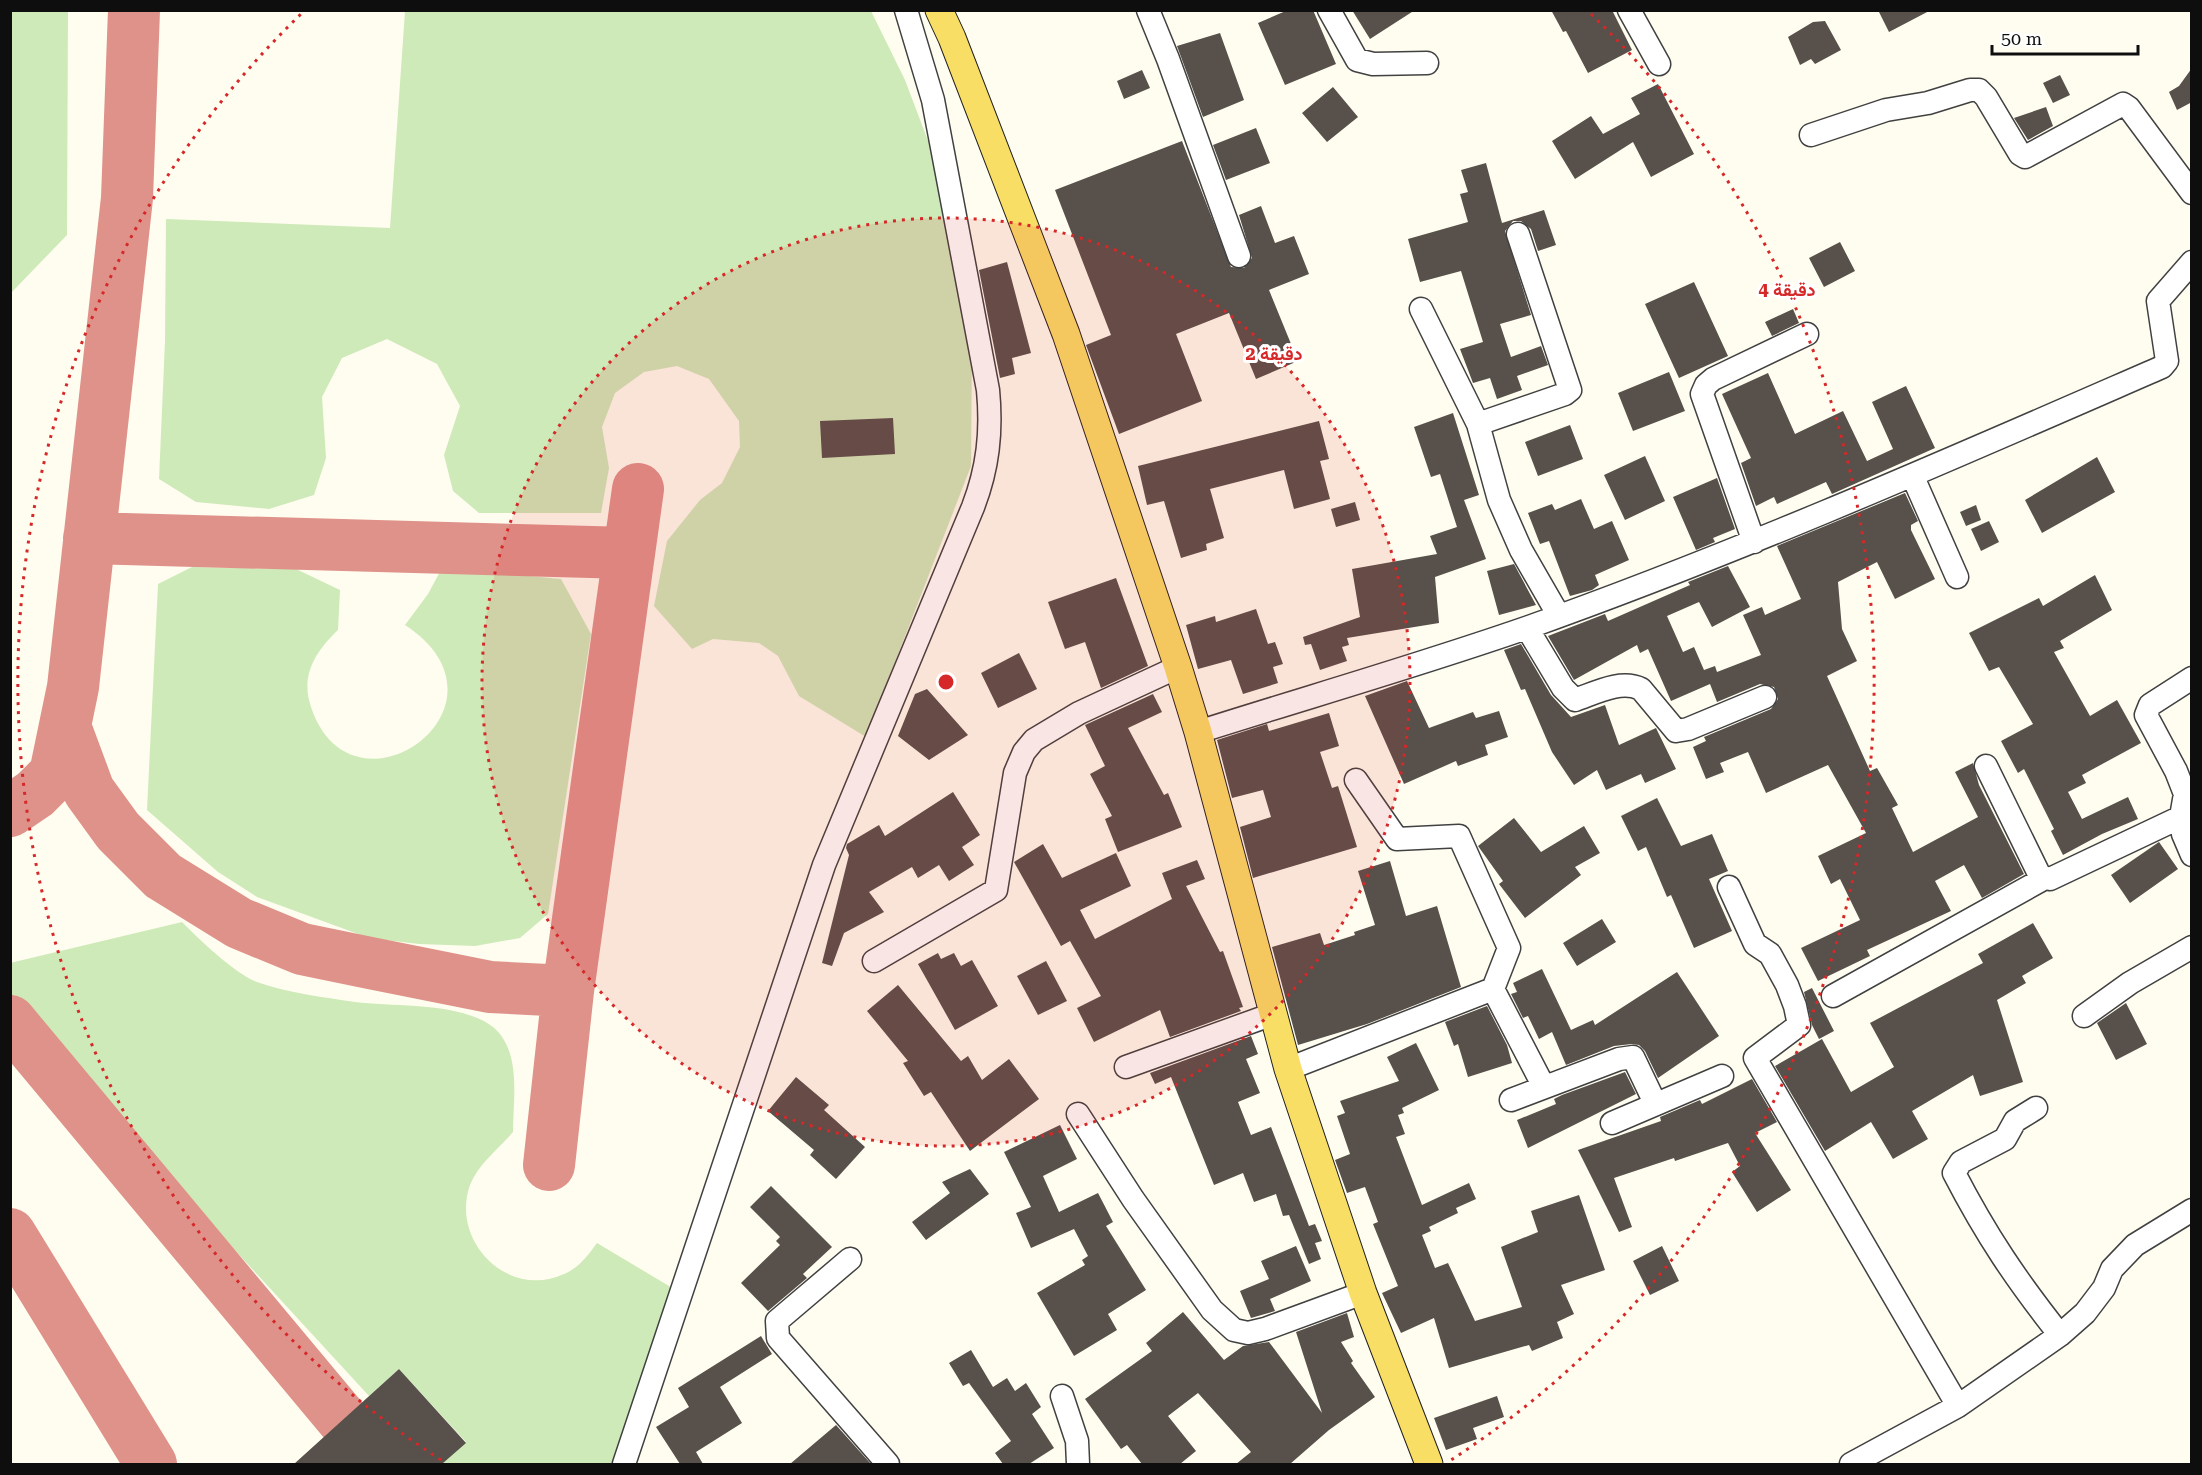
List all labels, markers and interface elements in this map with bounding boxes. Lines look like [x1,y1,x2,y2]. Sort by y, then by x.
scale bar [1992,18,2138,56]
text: 50 m [2001,28,2042,49]
text: 4 دقيقة [1758,279,1816,301]
text: 2 دقيقة [1245,343,1303,365]
centre of rings [936,672,956,692]

